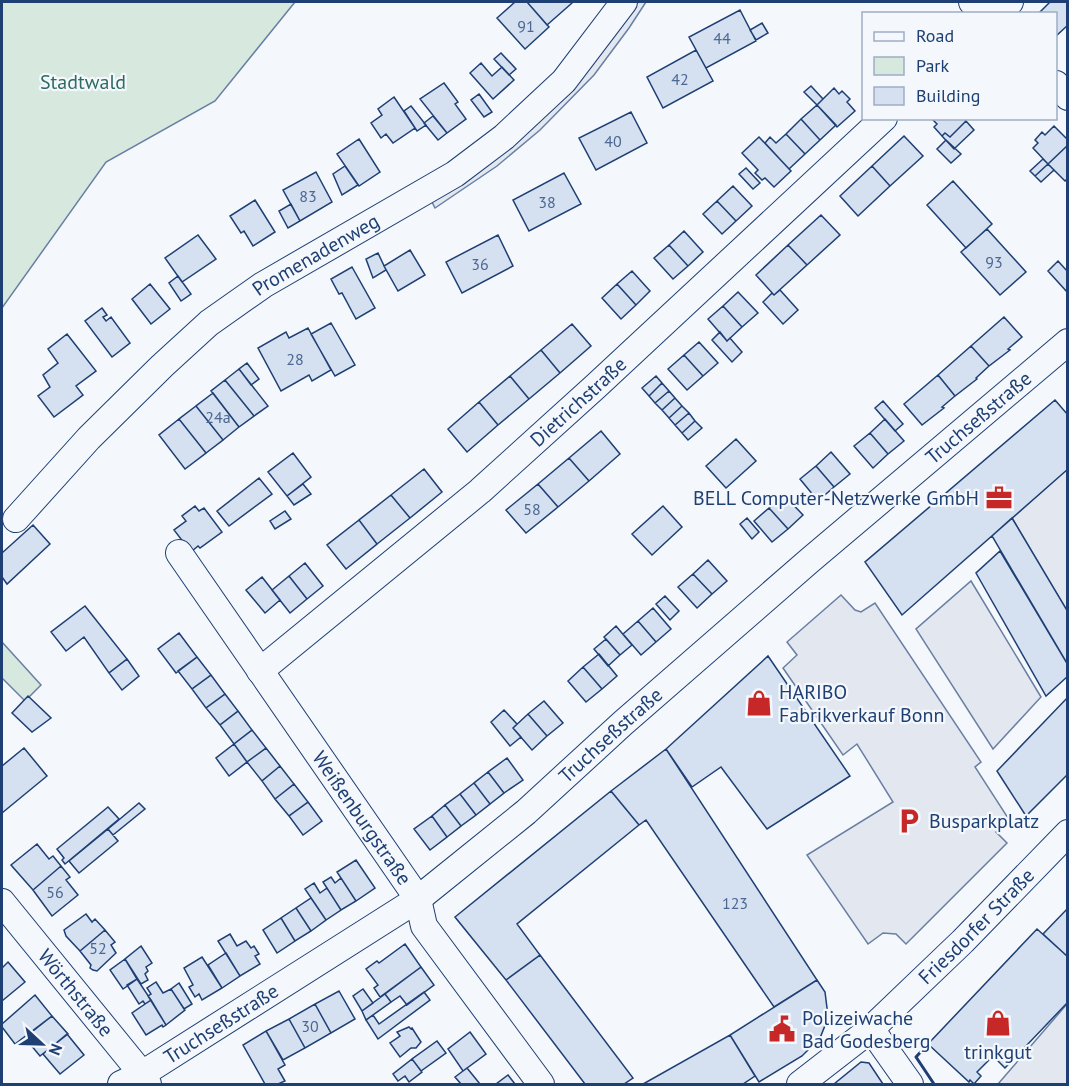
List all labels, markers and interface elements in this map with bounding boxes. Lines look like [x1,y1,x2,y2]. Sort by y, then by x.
legend [862,12,1057,120]
house number: 91 [517,16,535,36]
text: Road [916,24,954,47]
house number: 44 [713,28,731,48]
text: Park [916,54,949,77]
park label: Stadtwald [40,69,126,95]
house number: 42 [671,69,689,89]
text: Building [916,84,980,107]
house number: 40 [604,131,622,151]
house number: 83 [299,186,317,206]
house number: 38 [538,192,556,212]
street label: Promenadenweg [247,208,384,302]
house number: 93 [985,252,1003,272]
house number: 36 [471,254,489,274]
house number: 28 [286,349,304,369]
street label: Dietrichstraße [525,351,632,452]
street label: Truchseßstraße [920,365,1037,470]
house number: 24a [205,407,231,427]
office icon: BELL Computer-Netzwerke GmbH [984,483,1014,513]
place label: BELL Computer-Netzwerke GmbH [693,485,979,511]
house number: 58 [523,499,541,519]
place label: HARIBO Fabrikverkauf Bonn [779,679,944,728]
street label: Truchseßstraße [553,682,668,789]
shop icon: HARIBO Fabrikverkauf Bonn [744,688,774,718]
street label: Weißenburgstraße [307,746,417,890]
parking icon: Busparkplatz [894,806,924,836]
place label: Busparkplatz [929,808,1039,834]
street label: Friesdorfer Straße [913,862,1040,990]
house number: 56 [46,882,64,902]
house number: 123 [722,893,748,913]
house number: 52 [89,938,107,958]
street label: Wörthstraße [32,944,119,1042]
street label: Truchseßstraße [159,978,283,1070]
place label: Polizeiwache Bad Godesberg [802,1005,931,1054]
shop icon: trinkgut [983,1008,1013,1038]
north arrow [12,1014,72,1074]
public building icon: Polizeiwache Bad Godesberg [767,1014,797,1044]
house number: 30 [301,1016,319,1036]
place label: trinkgut [964,1039,1032,1065]
text: N [45,1041,67,1058]

